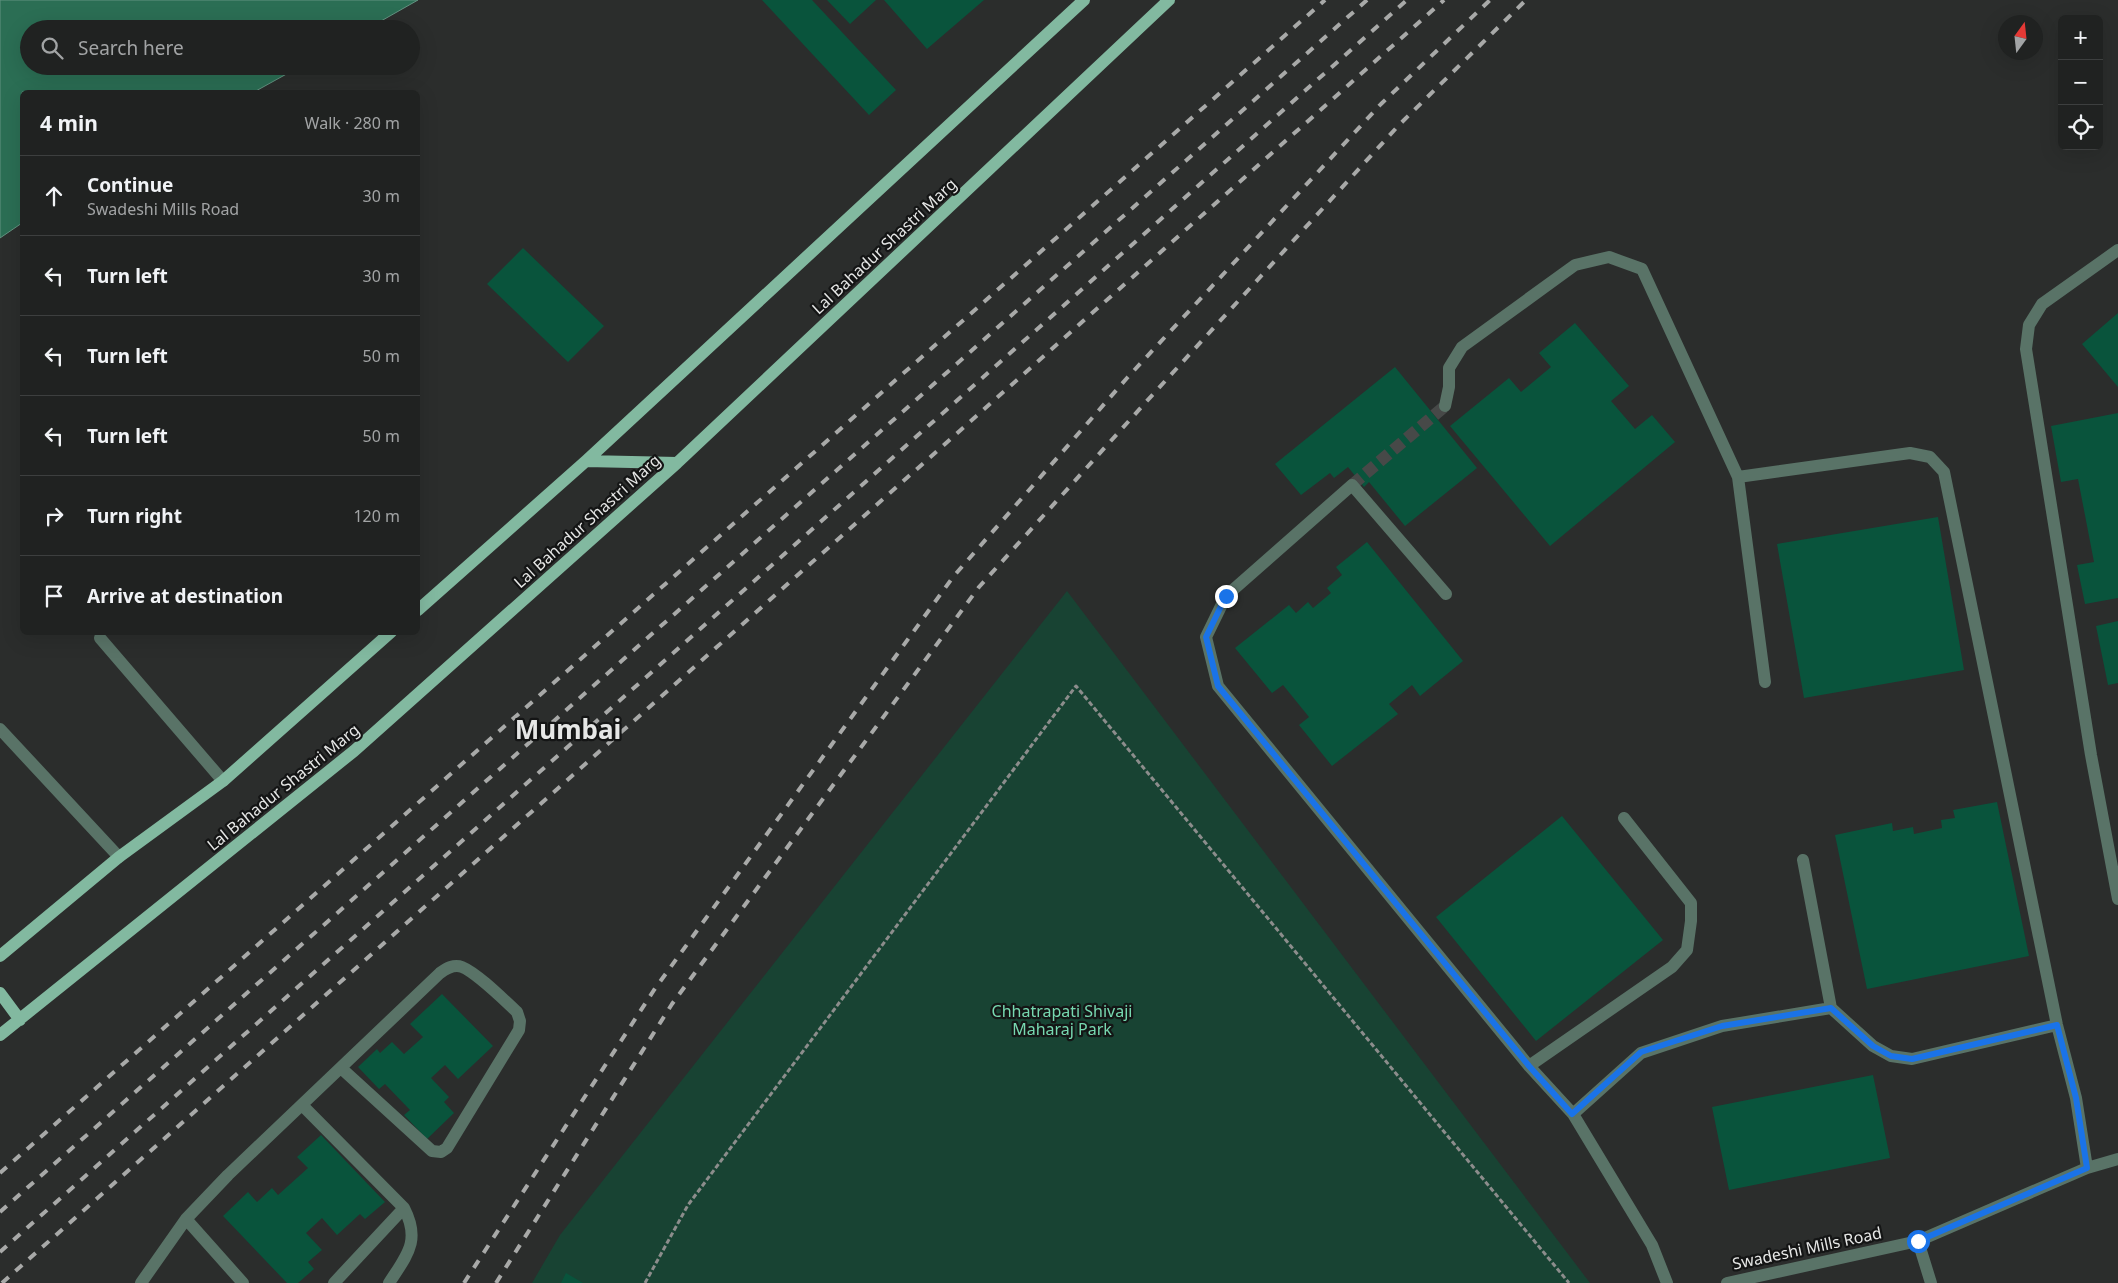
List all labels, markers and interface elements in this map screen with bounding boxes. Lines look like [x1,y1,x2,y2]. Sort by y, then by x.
north arrow [1998,15,2043,60]
map controls [2058,15,2103,150]
button: + [2058,15,2103,60]
search box [20,20,420,75]
icon: search [38,34,66,62]
text: Search here [78,35,184,61]
button: − [2058,60,2103,105]
button: locate [2058,105,2103,150]
text: 4 min [40,109,98,137]
text: Walk · 280 m [305,112,400,134]
text: Continue [87,172,173,198]
street label: Lal Bahadur Shastri Marg [807,173,961,319]
icon: ahead [40,182,68,210]
text: 30 m [363,185,400,207]
text: Swadeshi Mills Road [87,198,239,220]
icon: left [40,262,68,290]
text: Turn left [87,263,168,289]
text: 30 m [363,265,400,287]
icon: left [40,342,68,370]
text: Turn left [87,343,168,369]
text: 50 m [363,345,400,367]
icon: left [40,422,68,450]
text: Turn left [87,423,168,449]
text: 50 m [363,425,400,447]
street label: Lal Bahadur Shastri Marg [509,449,665,593]
icon: right [40,502,68,530]
text: Turn right [87,503,182,529]
text: 120 m [353,505,400,527]
icon: arrive [40,582,68,610]
text: Arrive at destination [87,583,283,609]
route end [1215,585,1238,608]
district label: Mumbai [515,711,621,747]
street label: Lal Bahadur Shastri Marg [202,719,364,855]
park label: Chhatrapati Shivaji Maharaj Park [992,1000,1132,1040]
street label: Swadeshi Mills Road [1730,1221,1884,1275]
route start [1907,1230,1930,1253]

